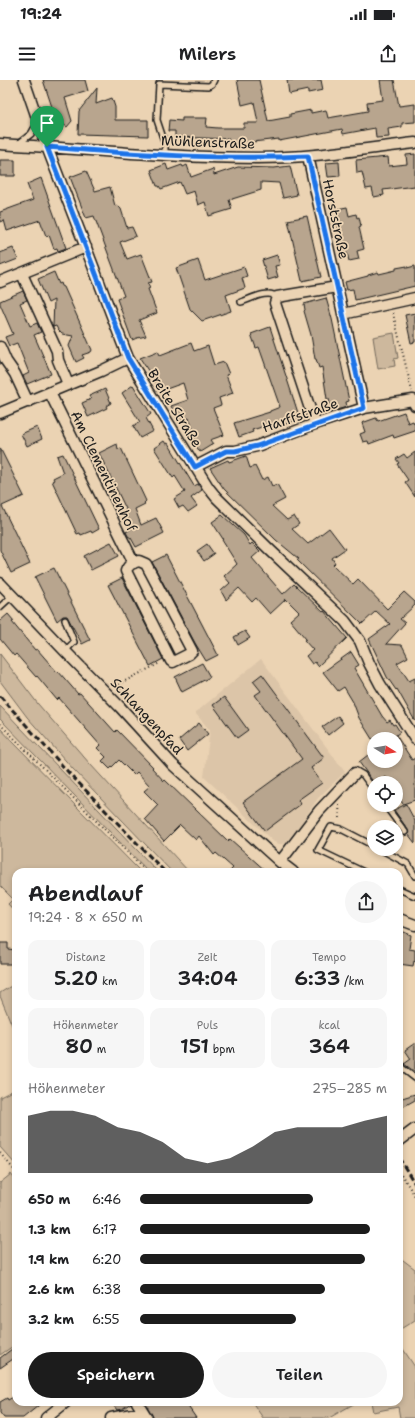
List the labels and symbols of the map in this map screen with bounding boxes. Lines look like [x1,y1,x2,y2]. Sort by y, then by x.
pin [30,106,64,147]
street label: Mühlenstraße [160,131,256,153]
street label: Horststraße [319,177,353,261]
street label: Breite Straße [144,365,206,451]
street label: Harffstraße [260,394,340,436]
street label: Am Clementinenhof [67,408,141,535]
street label: Schlangenpfad [107,674,187,758]
north arrow [367,732,403,768]

